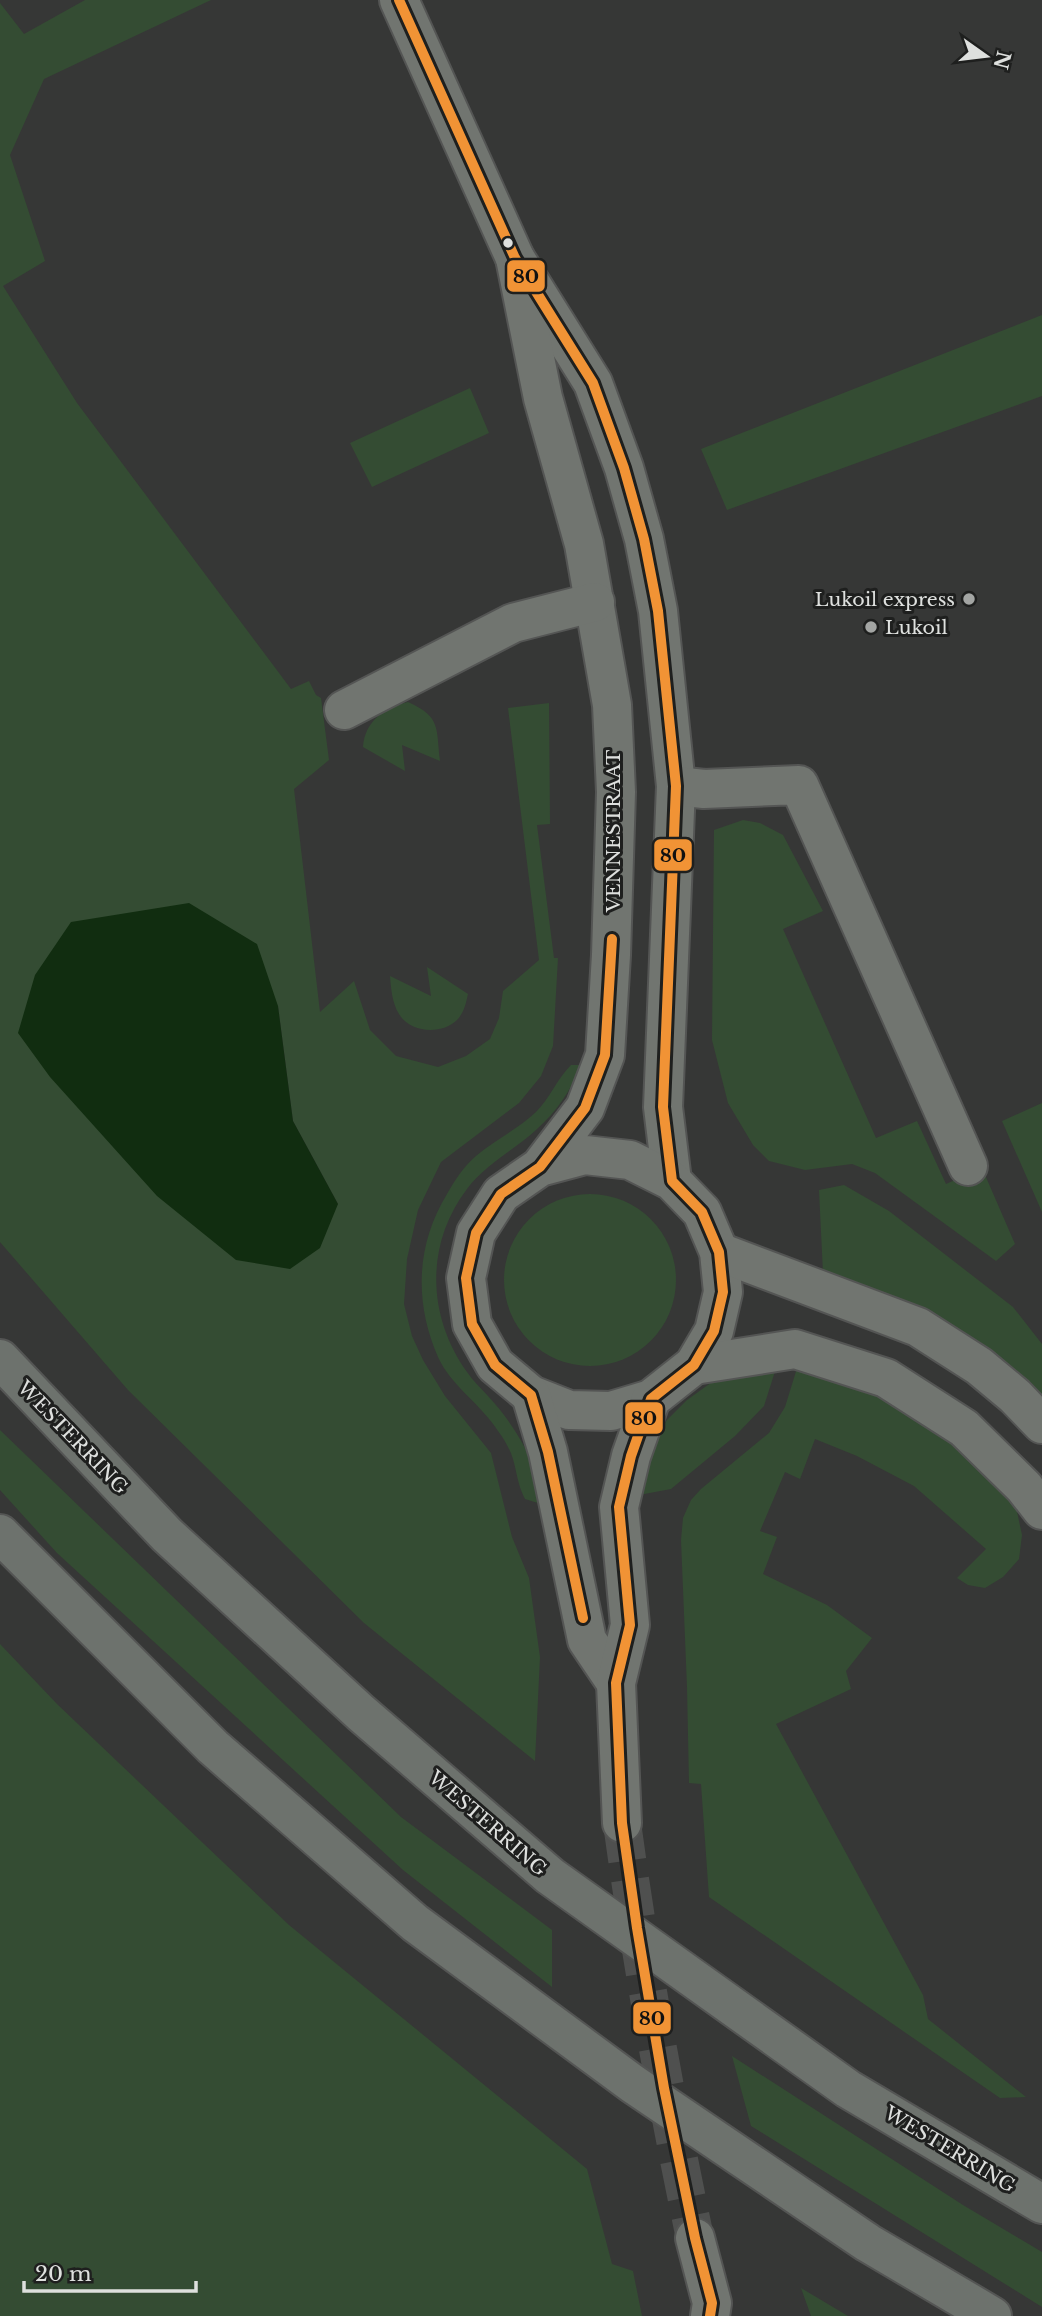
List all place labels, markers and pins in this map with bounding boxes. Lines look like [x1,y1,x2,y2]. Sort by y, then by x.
unlabelled marker [501,236,515,250]
place label: Lukoil express [815,588,955,611]
marker: Lukoil express [961,591,977,607]
place label: Lukoil [885,616,948,639]
marker: Lukoil [863,619,879,635]

